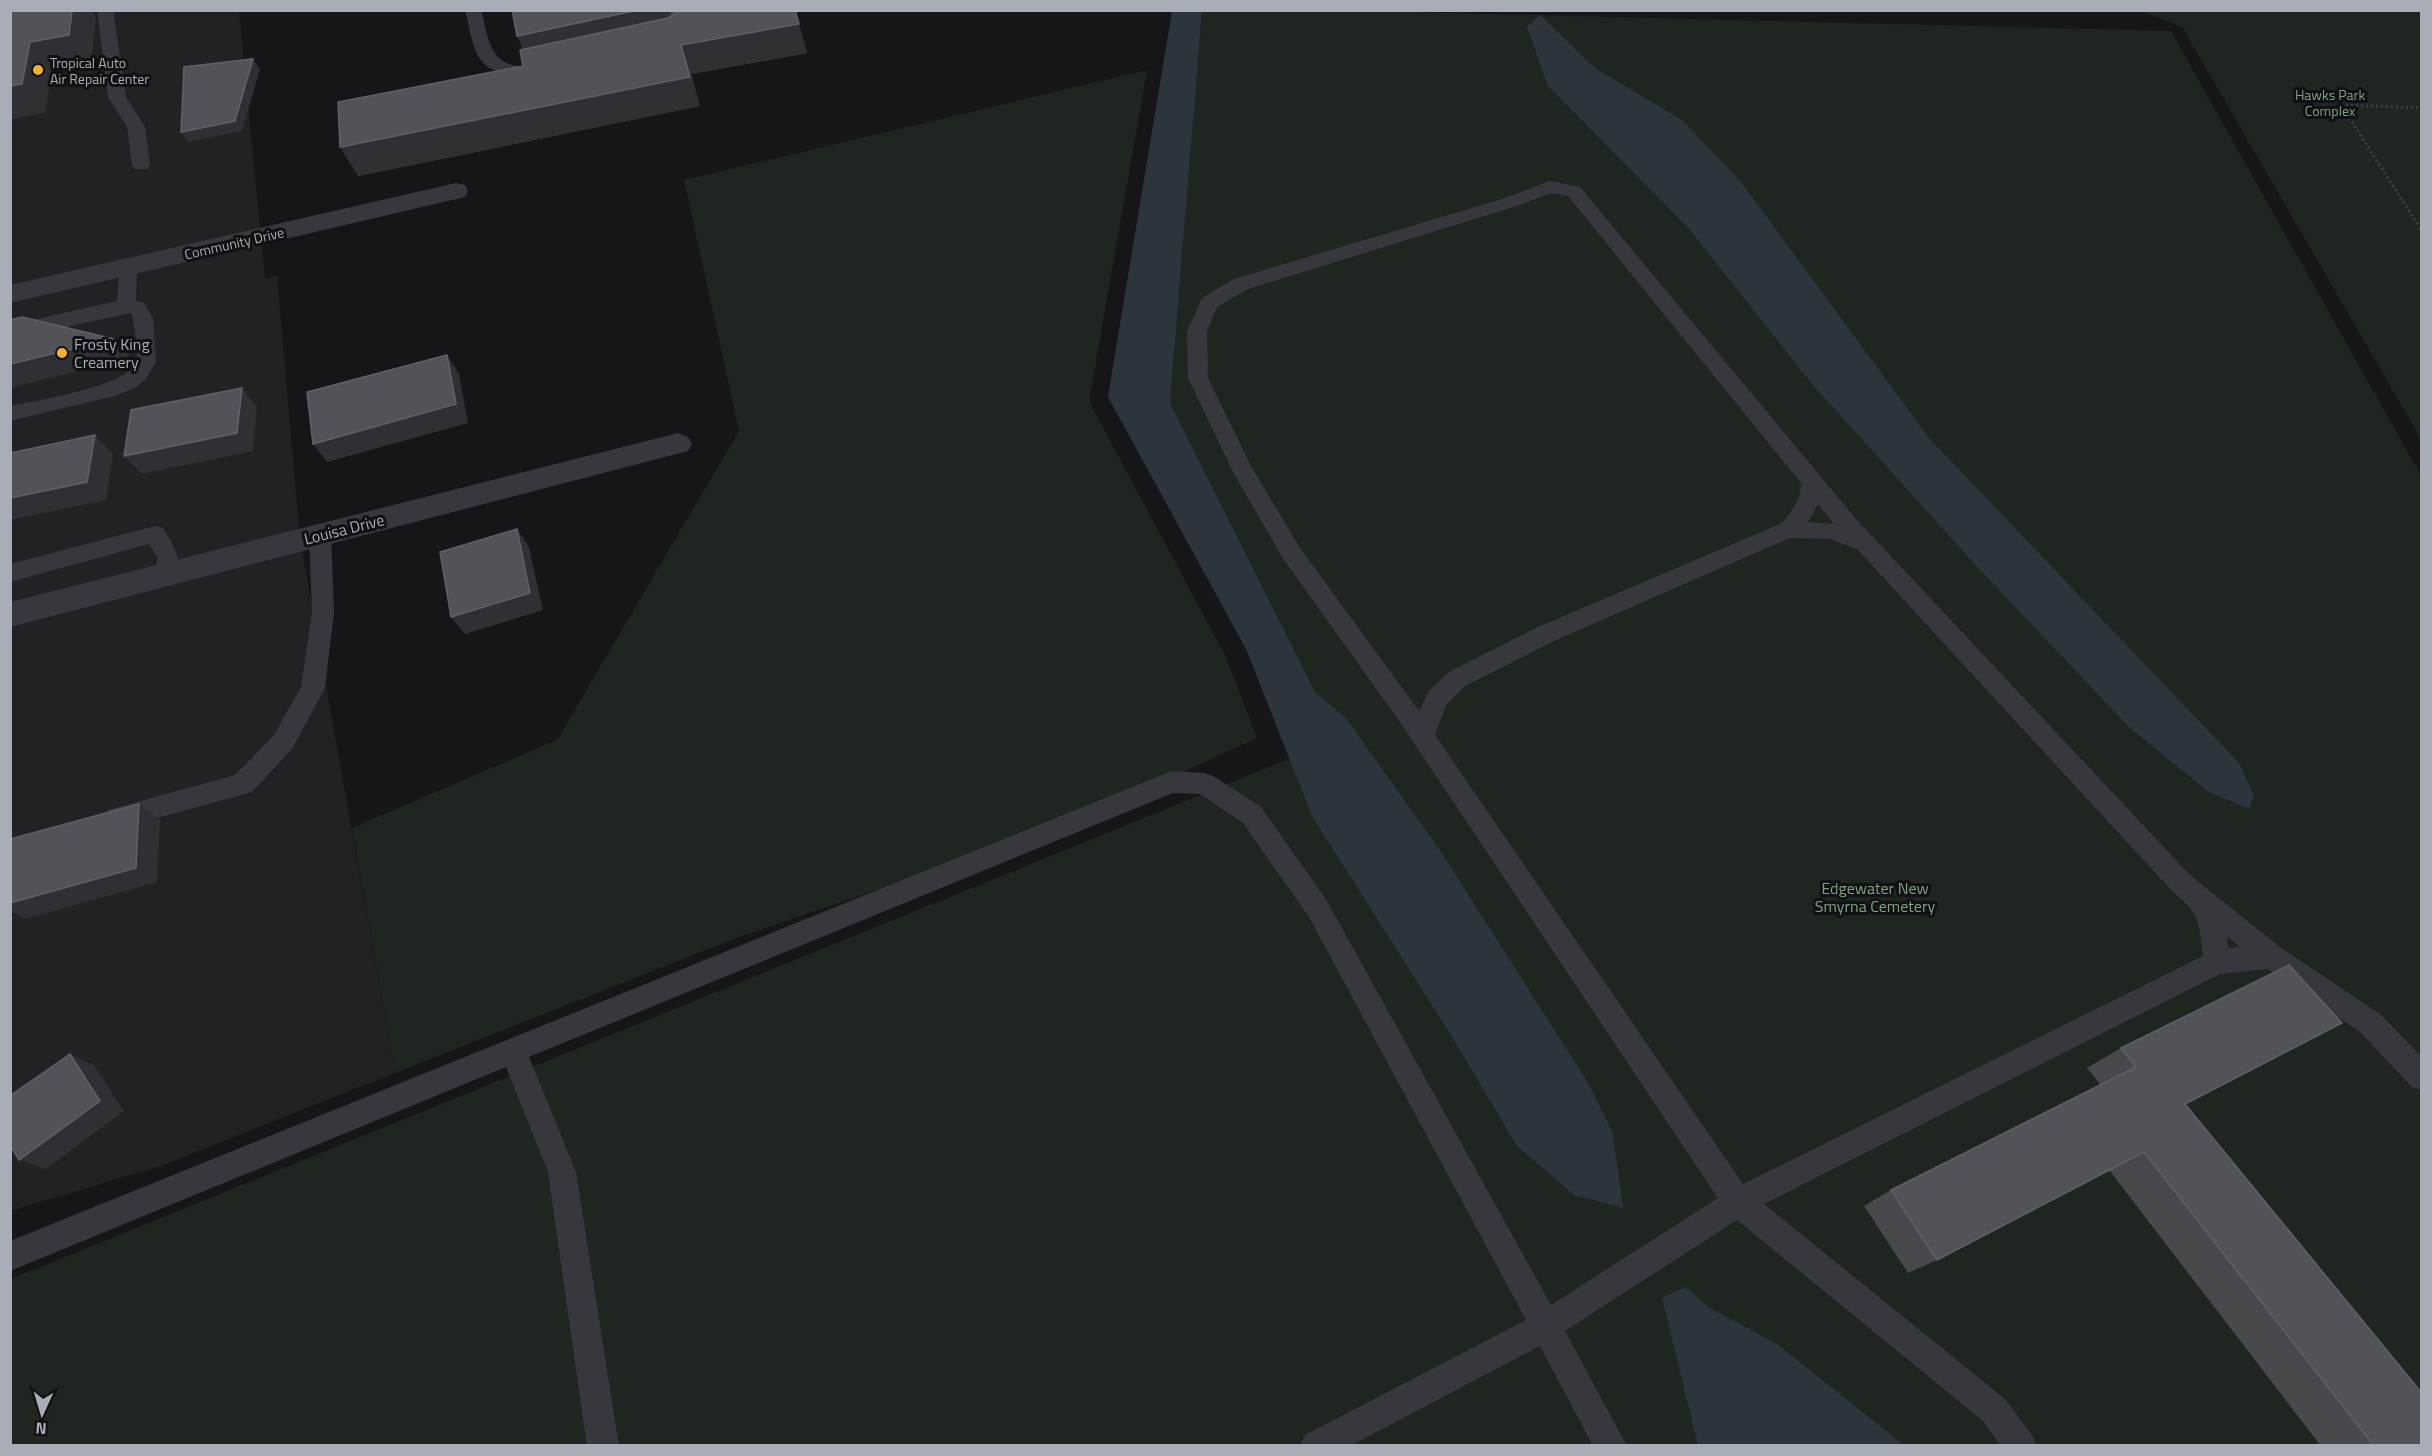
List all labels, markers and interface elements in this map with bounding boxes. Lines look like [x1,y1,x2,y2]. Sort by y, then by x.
place label: Tropical Auto Air Repair Center [50,52,149,89]
marker: Tropical Auto Air Repair Center [31,63,45,77]
park label: Hawks Park Complex [2295,84,2365,121]
street label: Community Drive [182,221,286,265]
place label: Frosty King Creamery [74,332,150,374]
marker: Frosty King Creamery [55,346,69,360]
street label: Louisa Drive [301,507,387,551]
park label: Edgewater New Smyrna Cemetery [1815,876,1935,918]
north arrow [12,1384,72,1444]
text: N [35,1417,47,1441]

